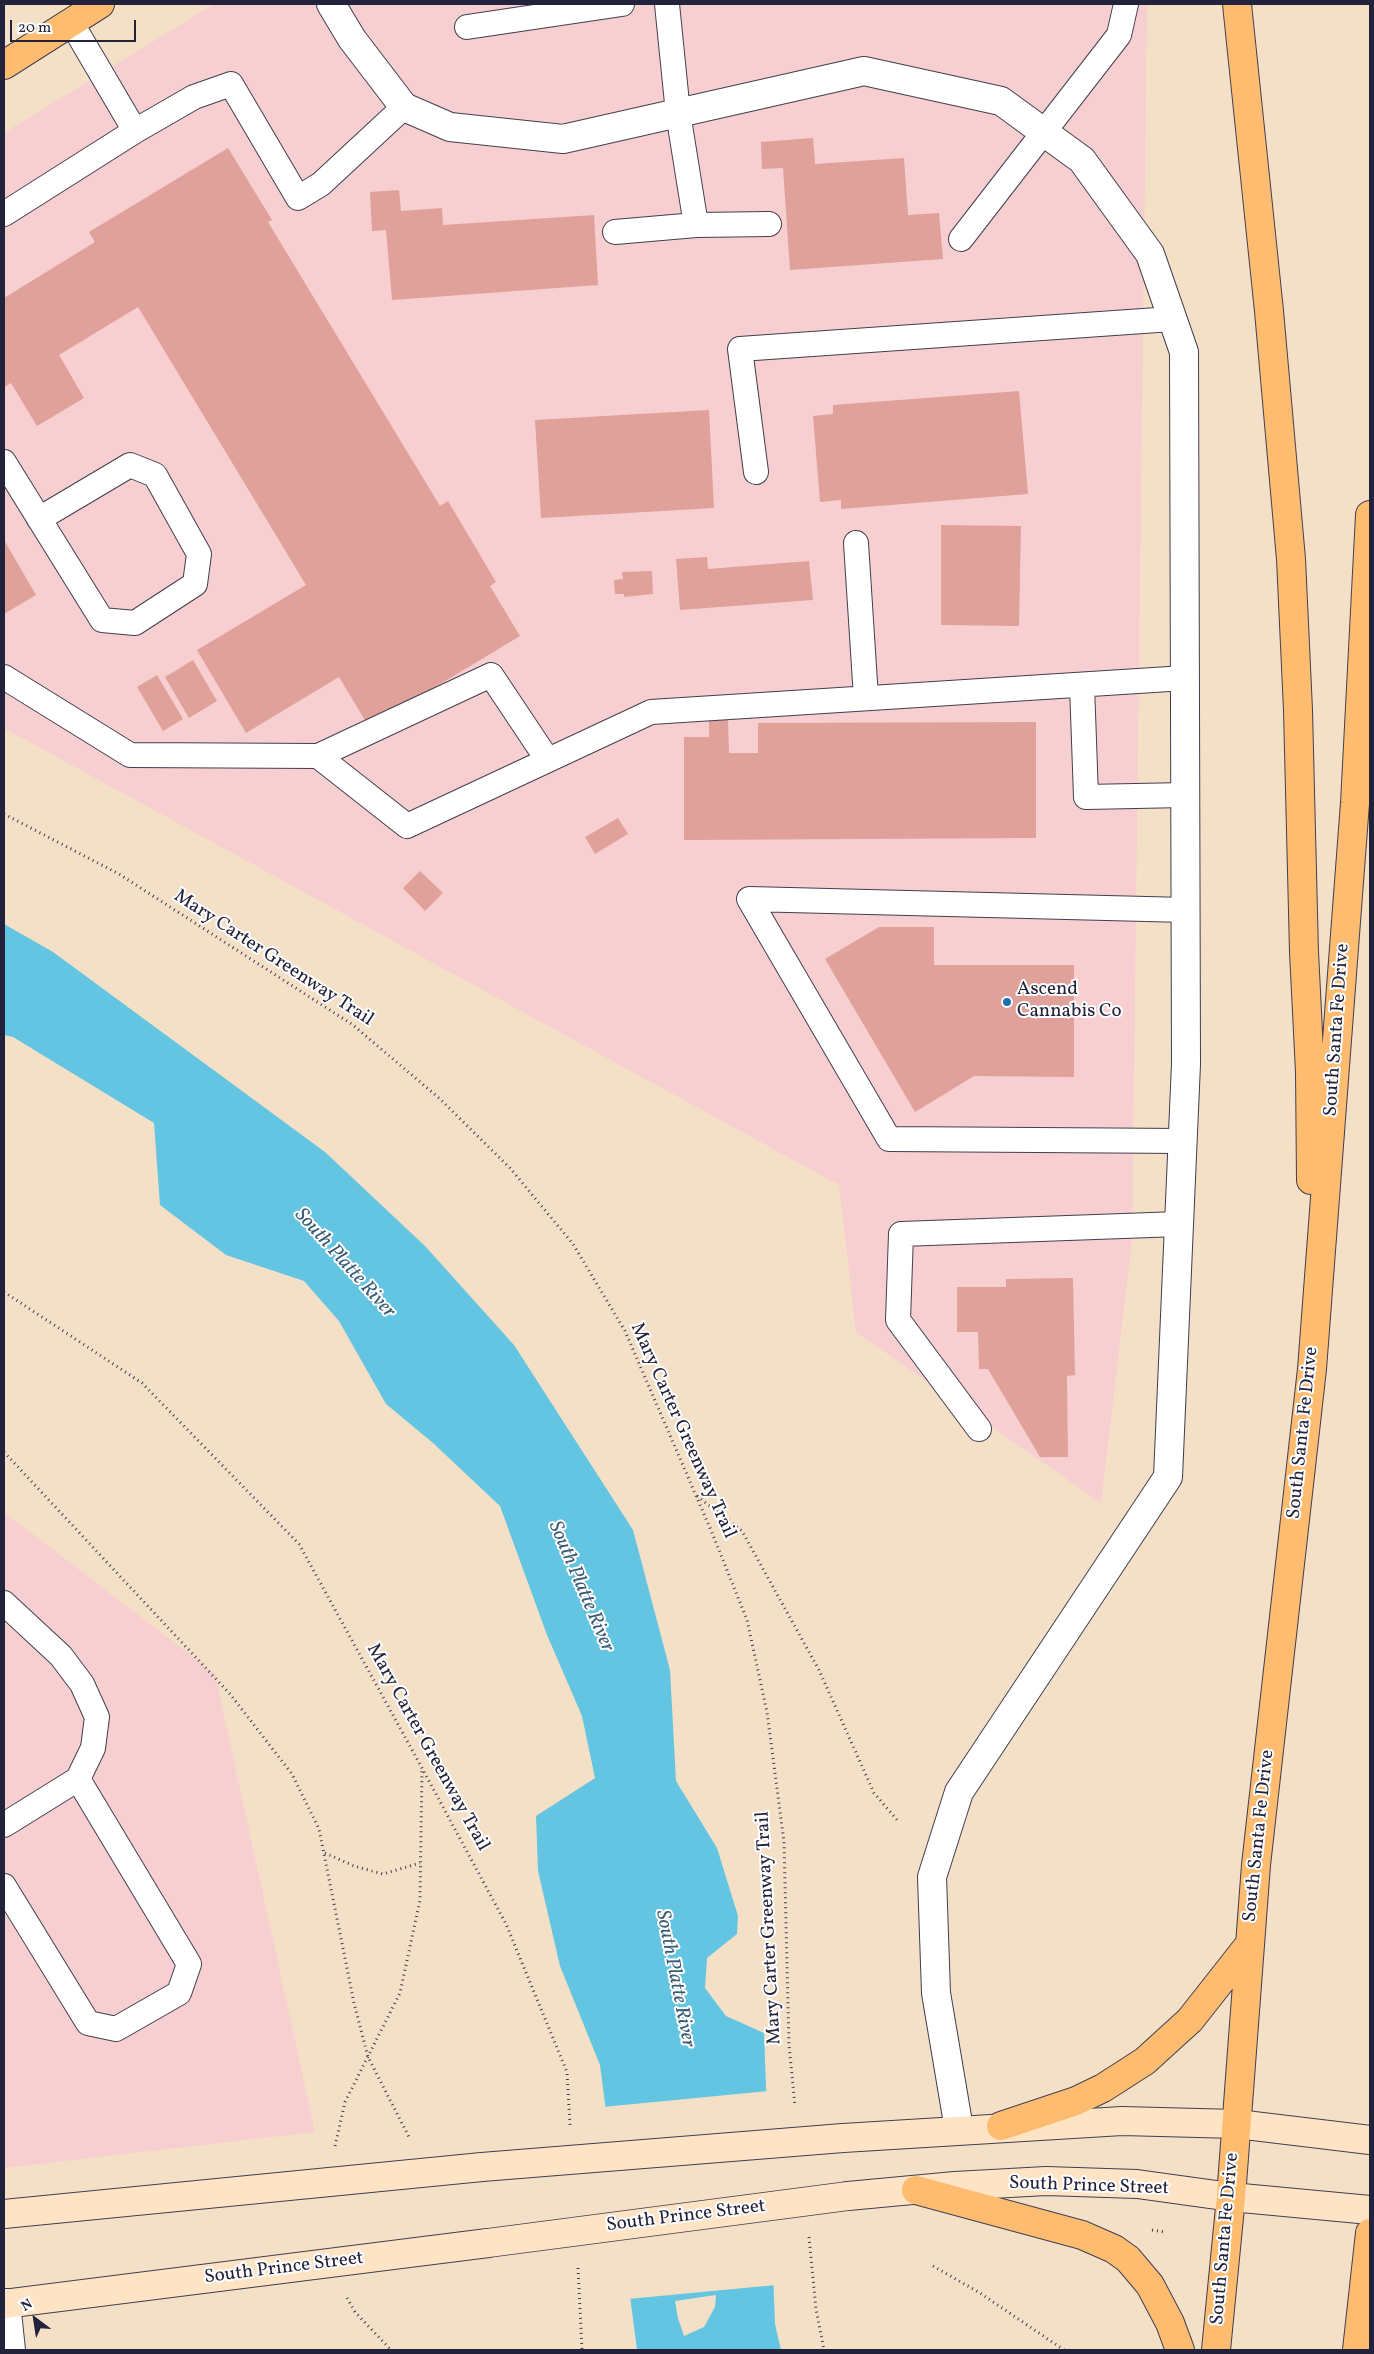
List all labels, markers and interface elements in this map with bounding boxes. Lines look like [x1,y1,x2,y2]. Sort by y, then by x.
scale bar [12,10,139,42]
text: 20 m [18,18,51,39]
street label: Mary Carter Greenway Trail [169,886,377,1032]
street label: South Santa Fe Drive [1321,943,1355,1117]
place label: Ascend Cannabis Co [1017,980,1122,1024]
marker: Ascend Cannabis Co [1001,996,1013,1008]
water label: South Platte River [288,1204,400,1324]
street label: Mary Carter Greenway Trail [624,1320,740,1542]
street label: South Santa Fe Drive [1284,1346,1324,1520]
water label: South Platte River [542,1518,618,1656]
street label: Mary Carter Greenway Trail [360,1640,494,1856]
street label: South Santa Fe Drive [1240,1749,1280,1923]
street label: Mary Carter Greenway Trail [753,1811,787,2045]
water label: South Platte River [649,1908,699,2050]
street label: South Santa Fe Drive [1207,2152,1245,2326]
street label: South Prince Street [1009,2173,1169,2201]
street label: South Prince Street [605,2196,767,2238]
street label: South Prince Street [203,2248,365,2290]
north arrow [10,2294,60,2344]
text: N [18,2295,36,2316]

